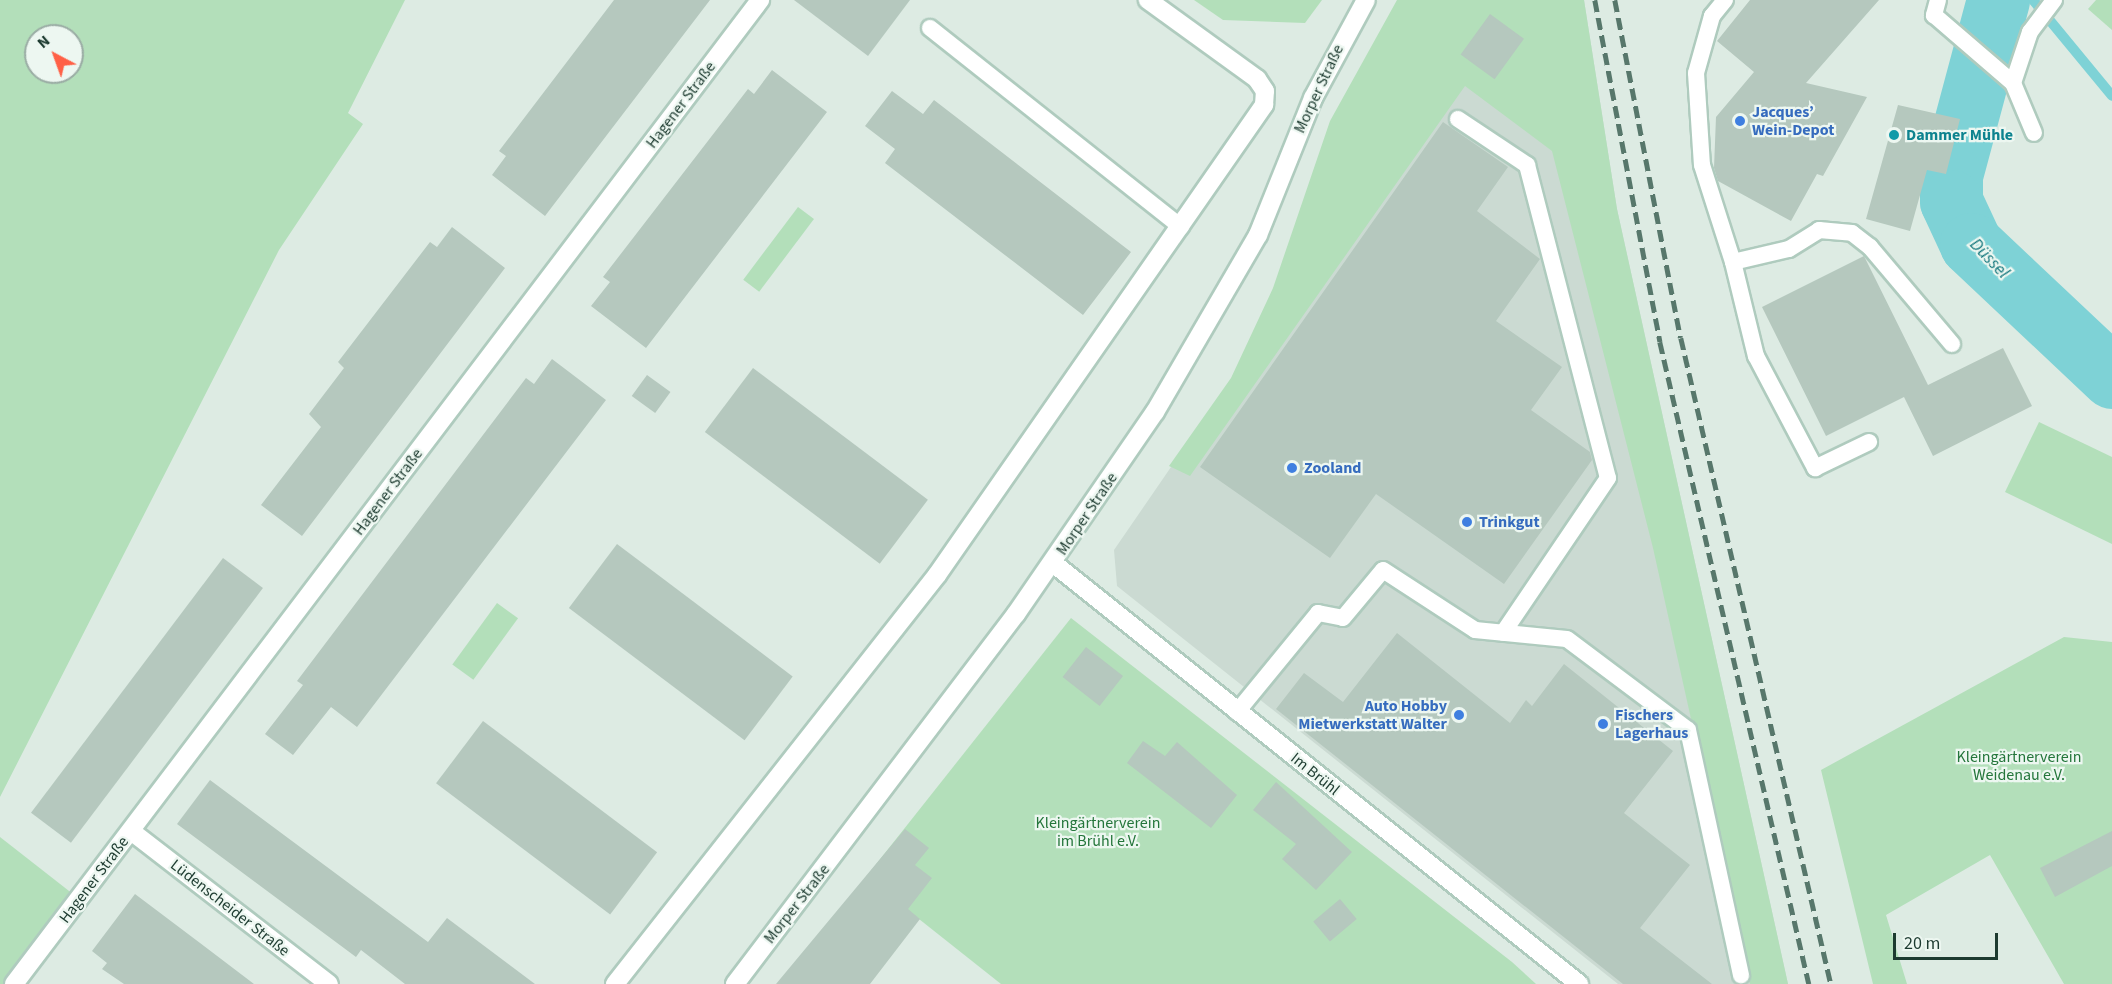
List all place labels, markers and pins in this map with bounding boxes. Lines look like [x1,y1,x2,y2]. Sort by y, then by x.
place label: Jacques’ Wein-Depot [1752,102,1834,140]
marker: Jacques’ Wein-Depot [1733,114,1747,128]
place label: Dammer Mühle [1906,125,2013,145]
marker: Dammer Mühle [1887,128,1901,142]
place label: Zooland [1304,458,1362,478]
marker: Zooland [1285,461,1299,475]
place label: Trinkgut [1479,512,1540,532]
marker: Trinkgut [1460,515,1474,529]
place label: Auto Hobby Mietwerkstatt Walter [1298,696,1447,734]
place label: Fischers Lagerhaus [1615,705,1688,743]
marker: Auto Hobby Mietwerkstatt Walter [1452,708,1466,722]
marker: Fischers Lagerhaus [1596,717,1610,731]

